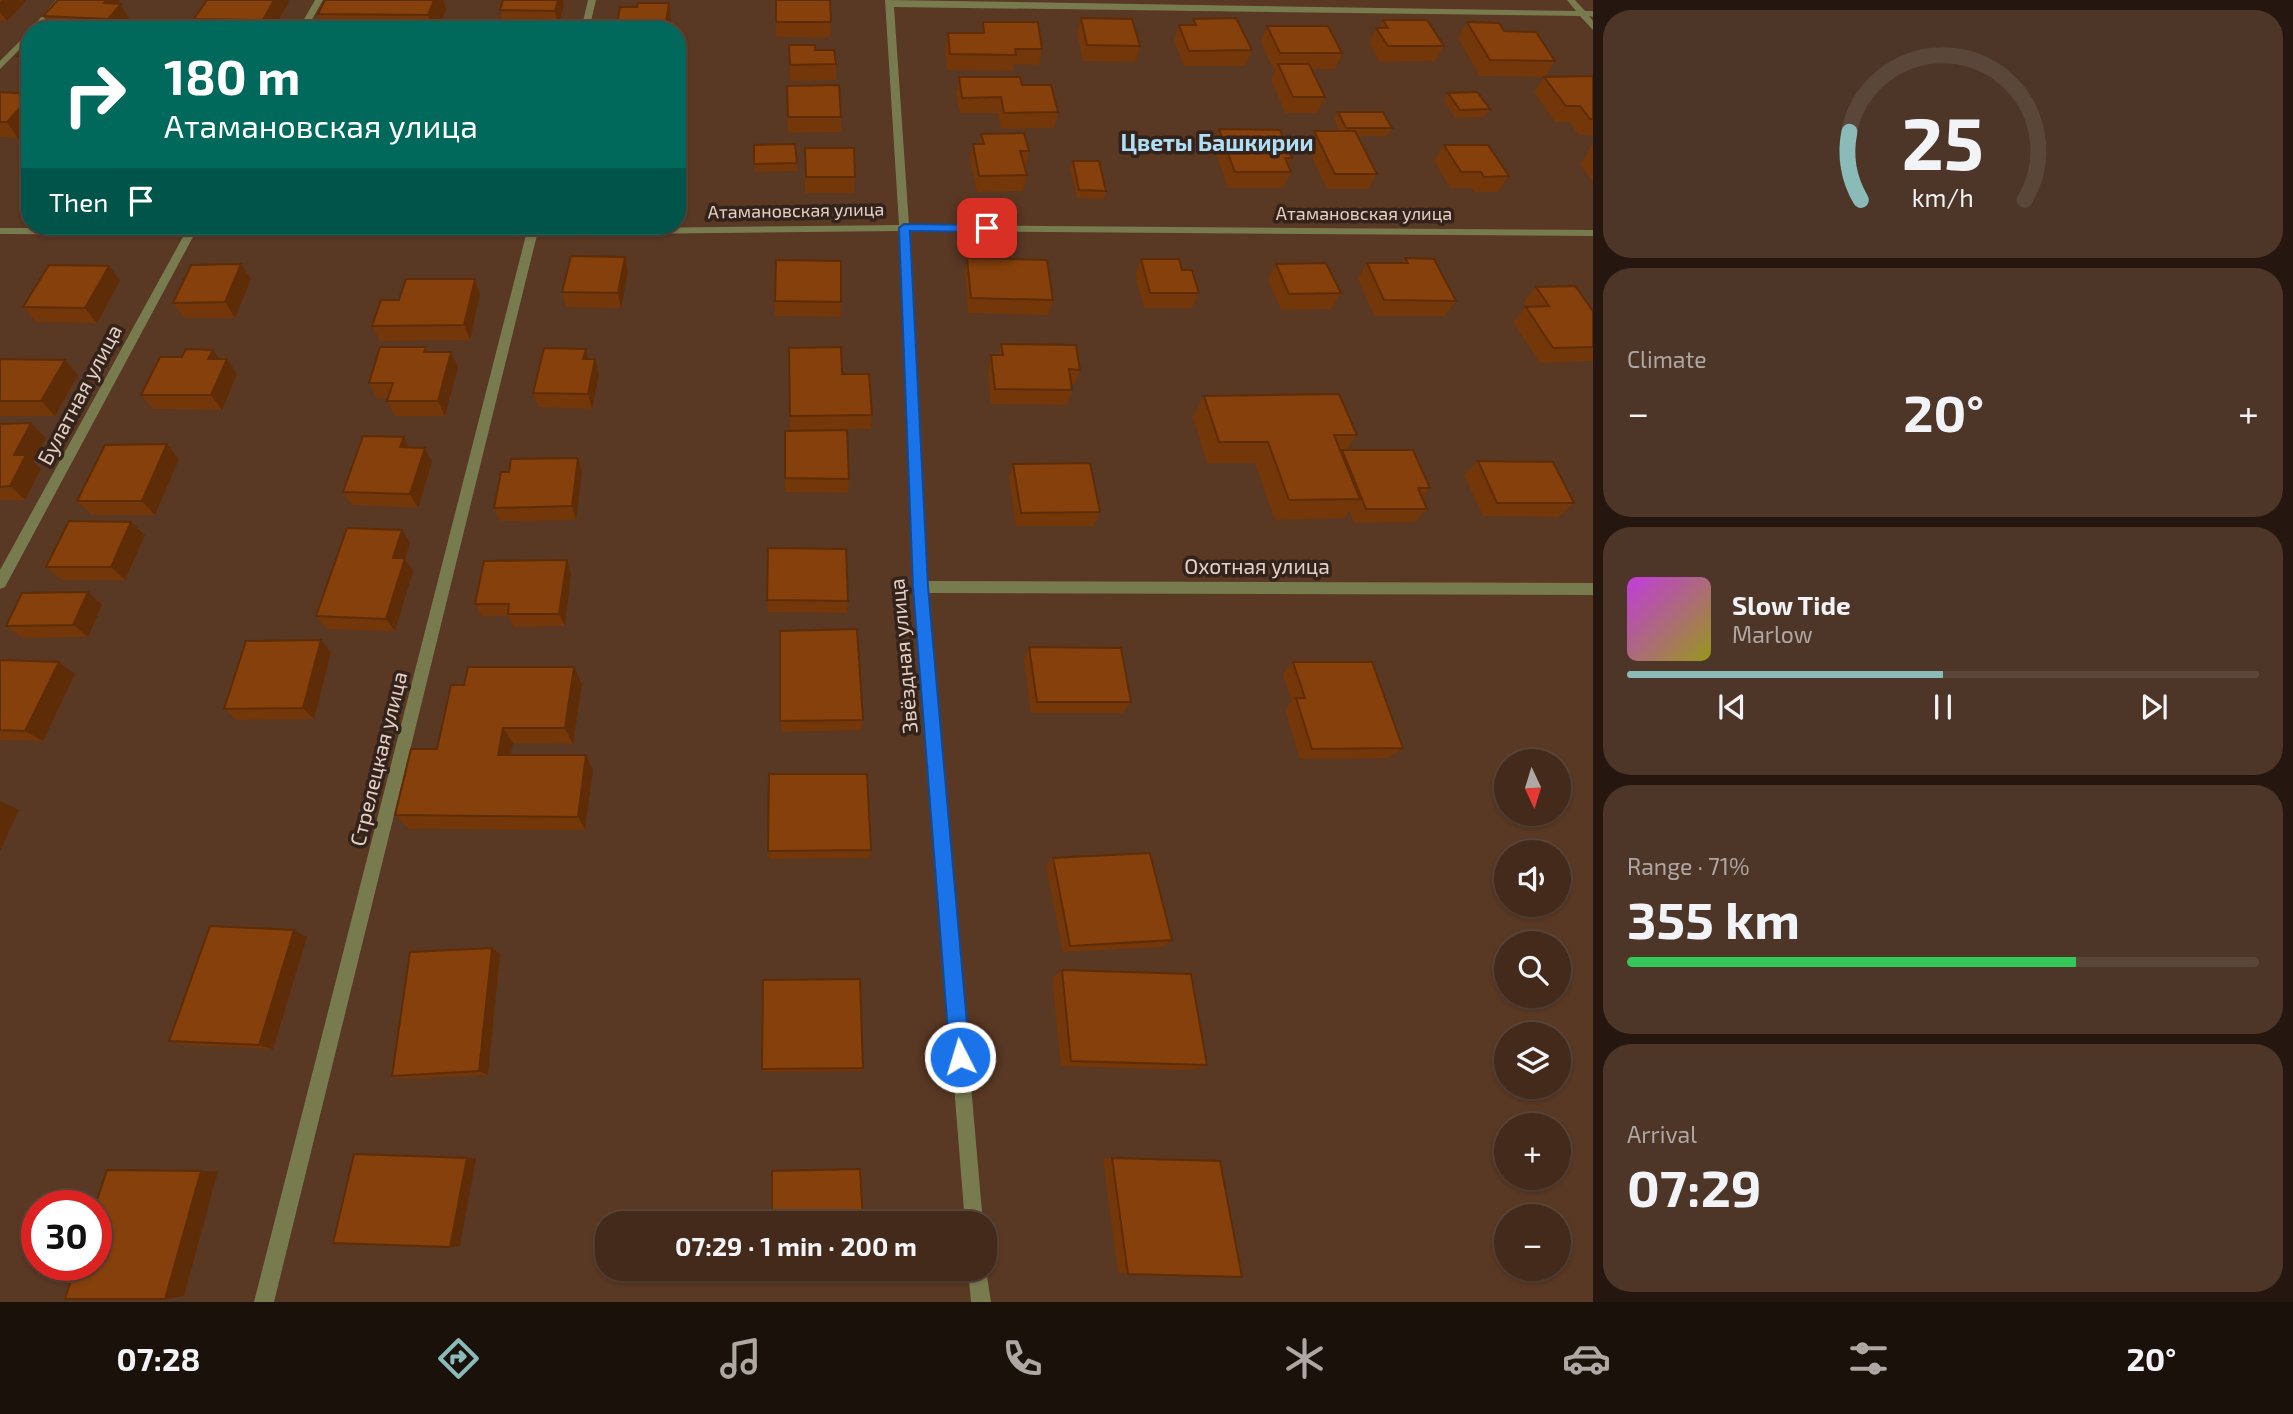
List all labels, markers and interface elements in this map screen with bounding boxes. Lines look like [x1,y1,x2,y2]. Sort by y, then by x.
text: 180 m [164,46,300,105]
icon: right [49,49,140,140]
text: 25 [1902,98,1984,186]
text: Атамановская улица [164,106,478,144]
district label: Цветы Башкирии [1121,128,1313,156]
icon: arrive [122,182,160,220]
text: km/h [1912,182,1974,212]
text: Then [49,186,108,217]
street label: Атамановская улица [708,197,884,223]
pin [957,198,1017,258]
street label: Атамановская улица [1276,202,1452,224]
icon: arrive [968,209,1006,247]
street label: Булатная улица [31,320,127,469]
text: Climate [1627,345,1707,373]
text: 20° [1903,380,1984,442]
text: − [1627,389,1649,435]
text: + [2238,389,2259,435]
street label: Охотная улица [1184,553,1330,579]
street label: Звёздная улица [883,577,923,735]
text: Slow Tide [1732,589,1851,620]
text: Marlow [1732,620,1813,648]
street label: Стрелецкая улица [344,669,412,849]
icon: previous [1713,688,1751,726]
icon: pause [1924,688,1962,726]
icon: next [2135,688,2173,726]
north arrow [1494,749,1572,826]
map controls [1494,749,1571,1281]
button: sound [1494,840,1571,917]
text: Range · 71% [1627,852,1749,880]
text: 355 km [1627,887,1800,949]
button: search [1494,931,1571,1008]
position arrow [923,1020,997,1094]
button: layers [1494,1022,1571,1099]
button: + [1494,1113,1571,1190]
text: Arrival [1627,1120,1697,1148]
text: 07:29 [1627,1155,1762,1217]
speed limit sign: 30 [21,1190,112,1281]
button: − [1494,1204,1571,1281]
text: 07:29 · 1 min · 200 m [675,1230,917,1261]
icon: directions [434,1334,483,1383]
icon: music [716,1334,765,1383]
icon: phone [998,1334,1047,1383]
icon: climate [1280,1334,1329,1383]
icon: car [1562,1334,1611,1383]
icon: filters [1844,1334,1893,1383]
text: 07:28 [117,1339,200,1377]
text: 20° [2127,1339,2176,1377]

